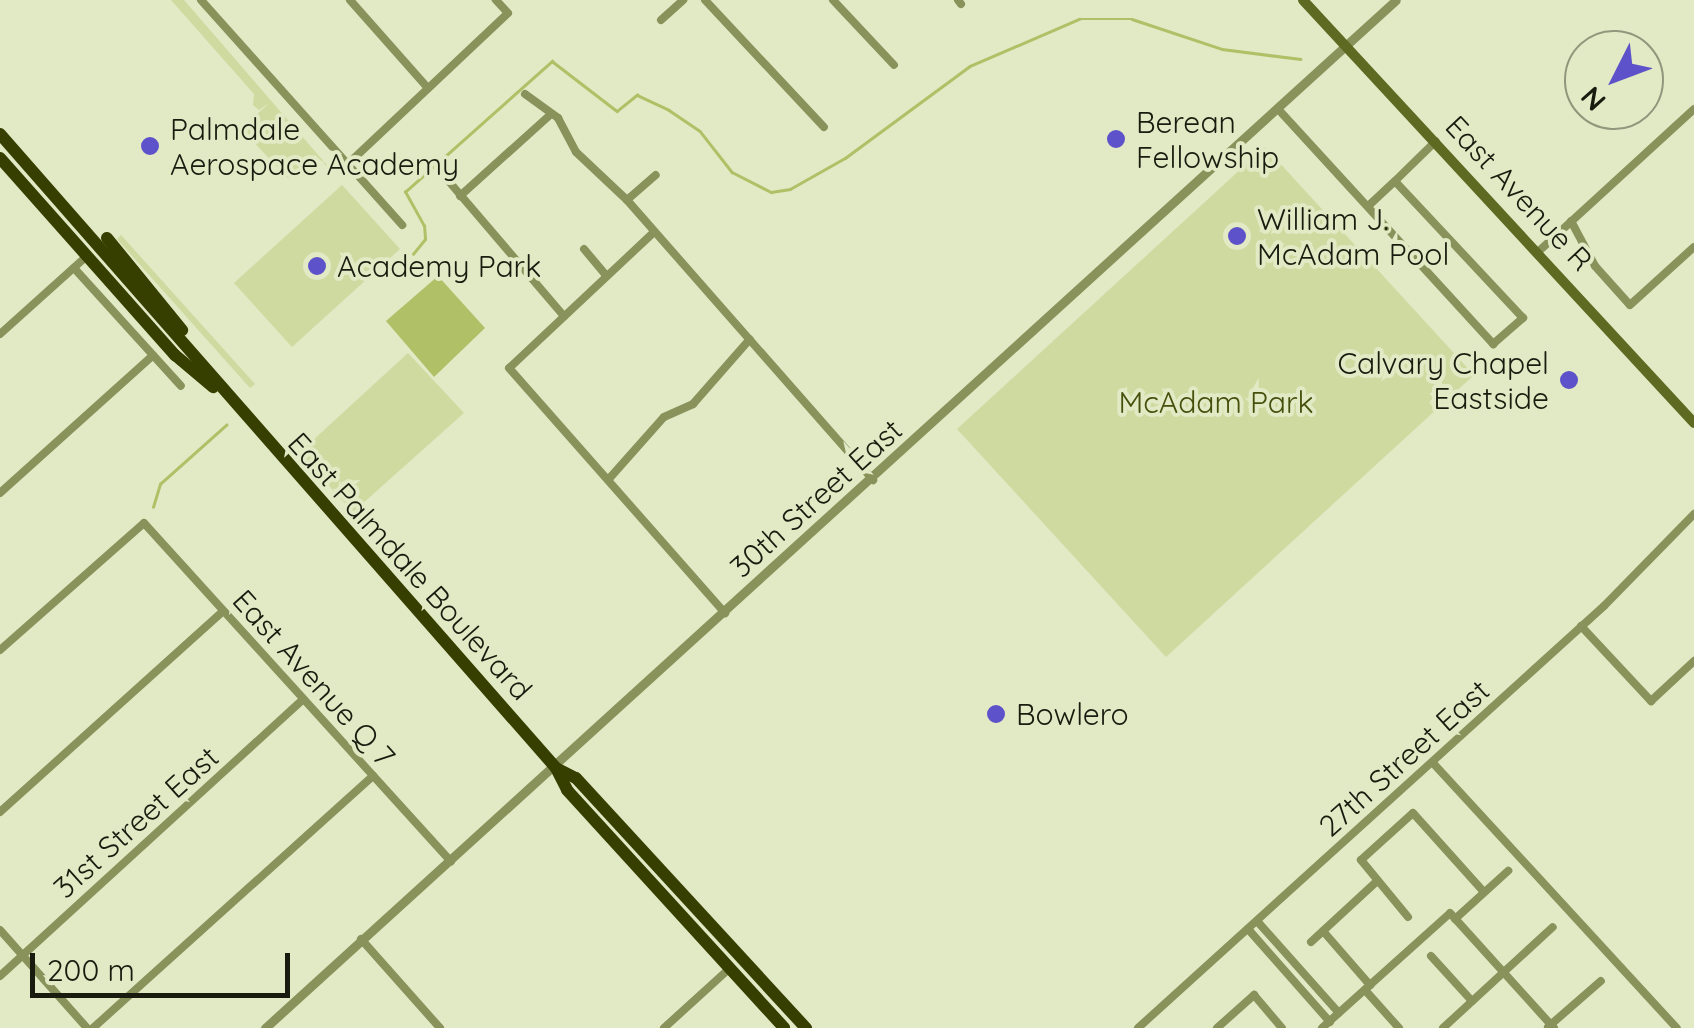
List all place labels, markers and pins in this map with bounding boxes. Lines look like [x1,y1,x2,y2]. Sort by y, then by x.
place label: Berean Fellowship [1136,104,1279,174]
place label: Palmdale Aerospace Academy [170,111,459,182]
marker: Berean Fellowship [1105,128,1127,150]
marker: Palmdale Aerospace Academy [139,135,161,157]
place label: William J. McAdam Pool [1257,201,1449,272]
marker: William J. McAdam Pool [1226,225,1248,247]
place label: Academy Park [337,248,541,284]
marker: Academy Park [306,255,328,277]
place label: Calvary Chapel Eastside [1337,345,1549,416]
marker: Calvary Chapel Eastside [1558,369,1580,391]
place label: Bowlero [1016,696,1129,732]
marker: Bowlero [985,703,1007,725]

